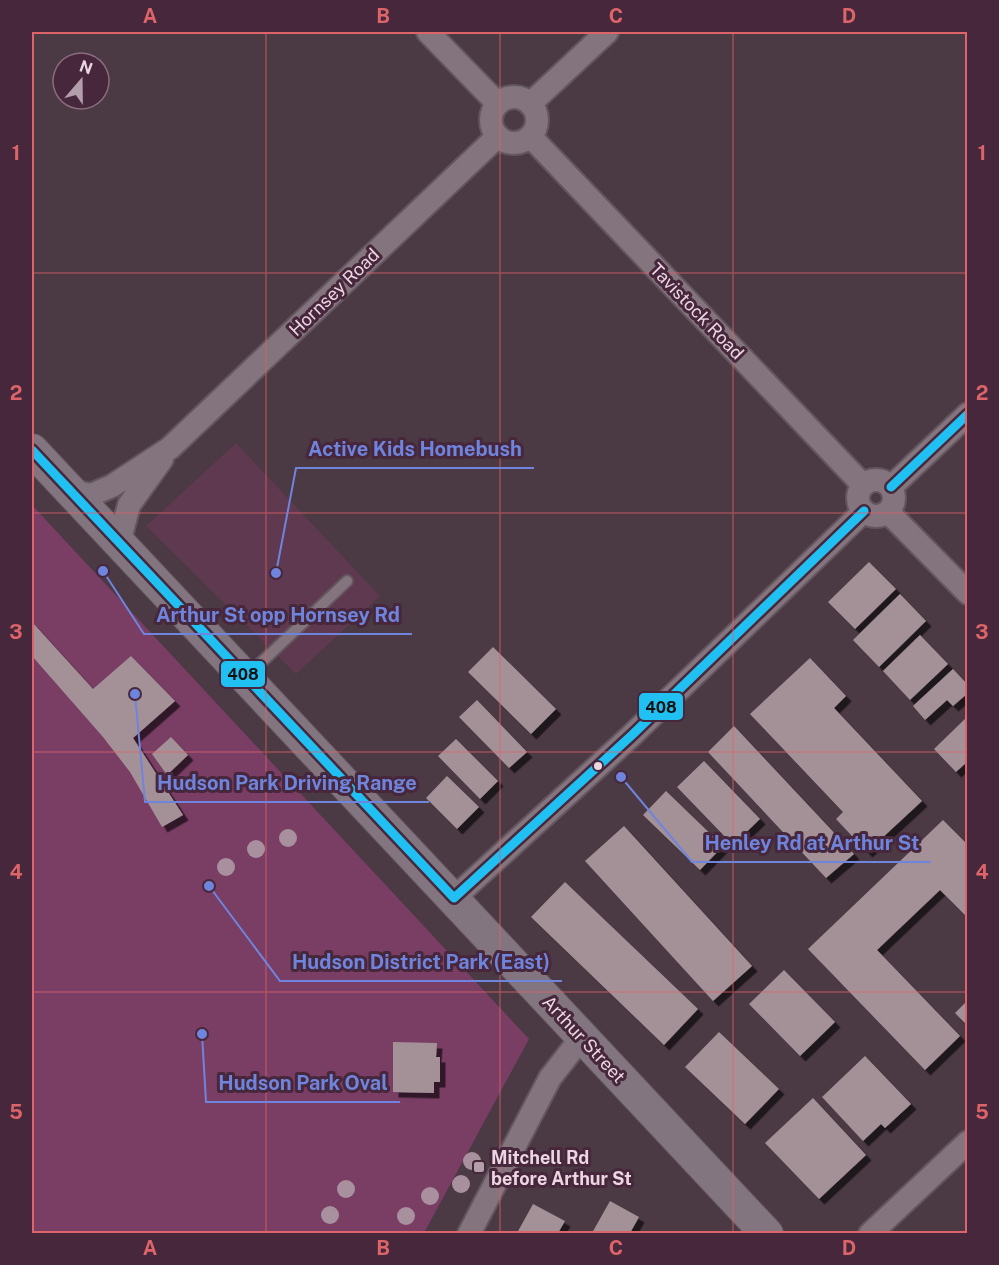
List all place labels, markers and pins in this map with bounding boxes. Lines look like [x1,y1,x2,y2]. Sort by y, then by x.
callout: Active Kids Homebush [296,430,534,468]
callout: Arthur St opp Hornsey Rd [144,596,412,634]
unlabelled marker [592,760,604,772]
callout: Hudson Park Driving Range [145,764,429,802]
callout: Henley Rd at Arthur St [692,824,931,862]
callout: Hudson District Park (East) [280,943,562,981]
callout: Hudson Park Oval [206,1064,400,1102]
place label: Mitchell Rd before Arthur St [491,1147,632,1189]
marker: Mitchell Rd before Arthur St [472,1160,486,1174]

